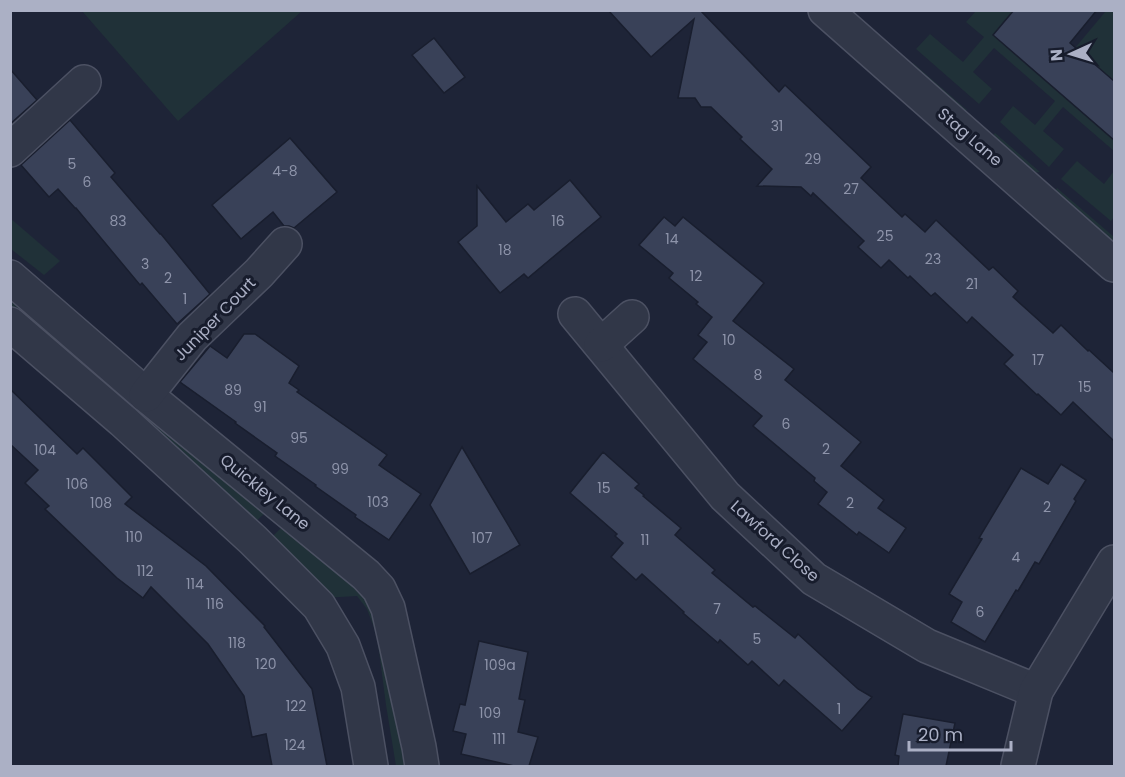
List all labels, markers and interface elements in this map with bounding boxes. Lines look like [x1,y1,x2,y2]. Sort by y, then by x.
north arrow [1041,24,1101,84]
text: N [1045,48,1068,62]
street label: Stag Lane [933,102,1007,172]
house number: 31 [771,116,783,136]
house number: 29 [805,149,821,169]
house number: 5 [68,154,76,174]
house number: 4-8 [272,161,298,181]
house number: 6 [83,172,92,192]
house number: 27 [843,179,859,199]
house number: 83 [109,211,127,231]
house number: 16 [551,211,565,231]
house number: 25 [877,226,893,246]
house number: 14 [665,229,679,249]
house number: 18 [498,240,512,260]
house number: 23 [925,249,941,269]
house number: 3 [141,254,149,274]
house number: 12 [690,266,702,286]
house number: 2 [164,268,172,288]
street label: Juniper Court [169,272,261,366]
house number: 21 [966,274,978,294]
house number: 1 [183,289,187,309]
house number: 10 [722,330,736,350]
house number: 17 [1032,350,1044,370]
house number: 8 [754,365,763,385]
house number: 15 [1078,377,1092,397]
house number: 89 [224,380,242,400]
house number: 91 [253,397,267,417]
house number: 6 [782,414,791,434]
house number: 95 [290,428,308,448]
house number: 2 [822,439,830,459]
house number: 104 [34,440,56,460]
street label: Quickley Lane [215,449,315,536]
house number: 99 [331,459,349,479]
house number: 106 [66,474,88,494]
house number: 15 [597,478,611,498]
house number: 103 [367,492,389,512]
house number: 108 [90,493,112,513]
house number: 2 [846,493,854,513]
street label: Lawford Close [726,495,824,587]
house number: 2 [1043,497,1051,517]
house number: 110 [125,527,143,547]
house number: 107 [472,528,493,548]
house number: 11 [641,530,649,550]
house number: 4 [1012,547,1021,567]
house number: 112 [136,561,154,581]
house number: 114 [186,574,204,594]
house number: 116 [206,594,224,614]
house number: 7 [713,599,721,619]
house number: 6 [976,602,985,622]
house number: 5 [753,629,761,649]
house number: 118 [228,633,246,653]
house number: 120 [255,654,277,674]
house number: 109a [484,655,516,675]
house number: 122 [286,696,306,716]
house number: 1 [837,699,841,719]
house number: 109 [479,703,501,723]
scale bar [909,714,1011,752]
text: 20 m [918,722,963,747]
house number: 111 [492,729,506,749]
house number: 124 [284,735,306,755]

